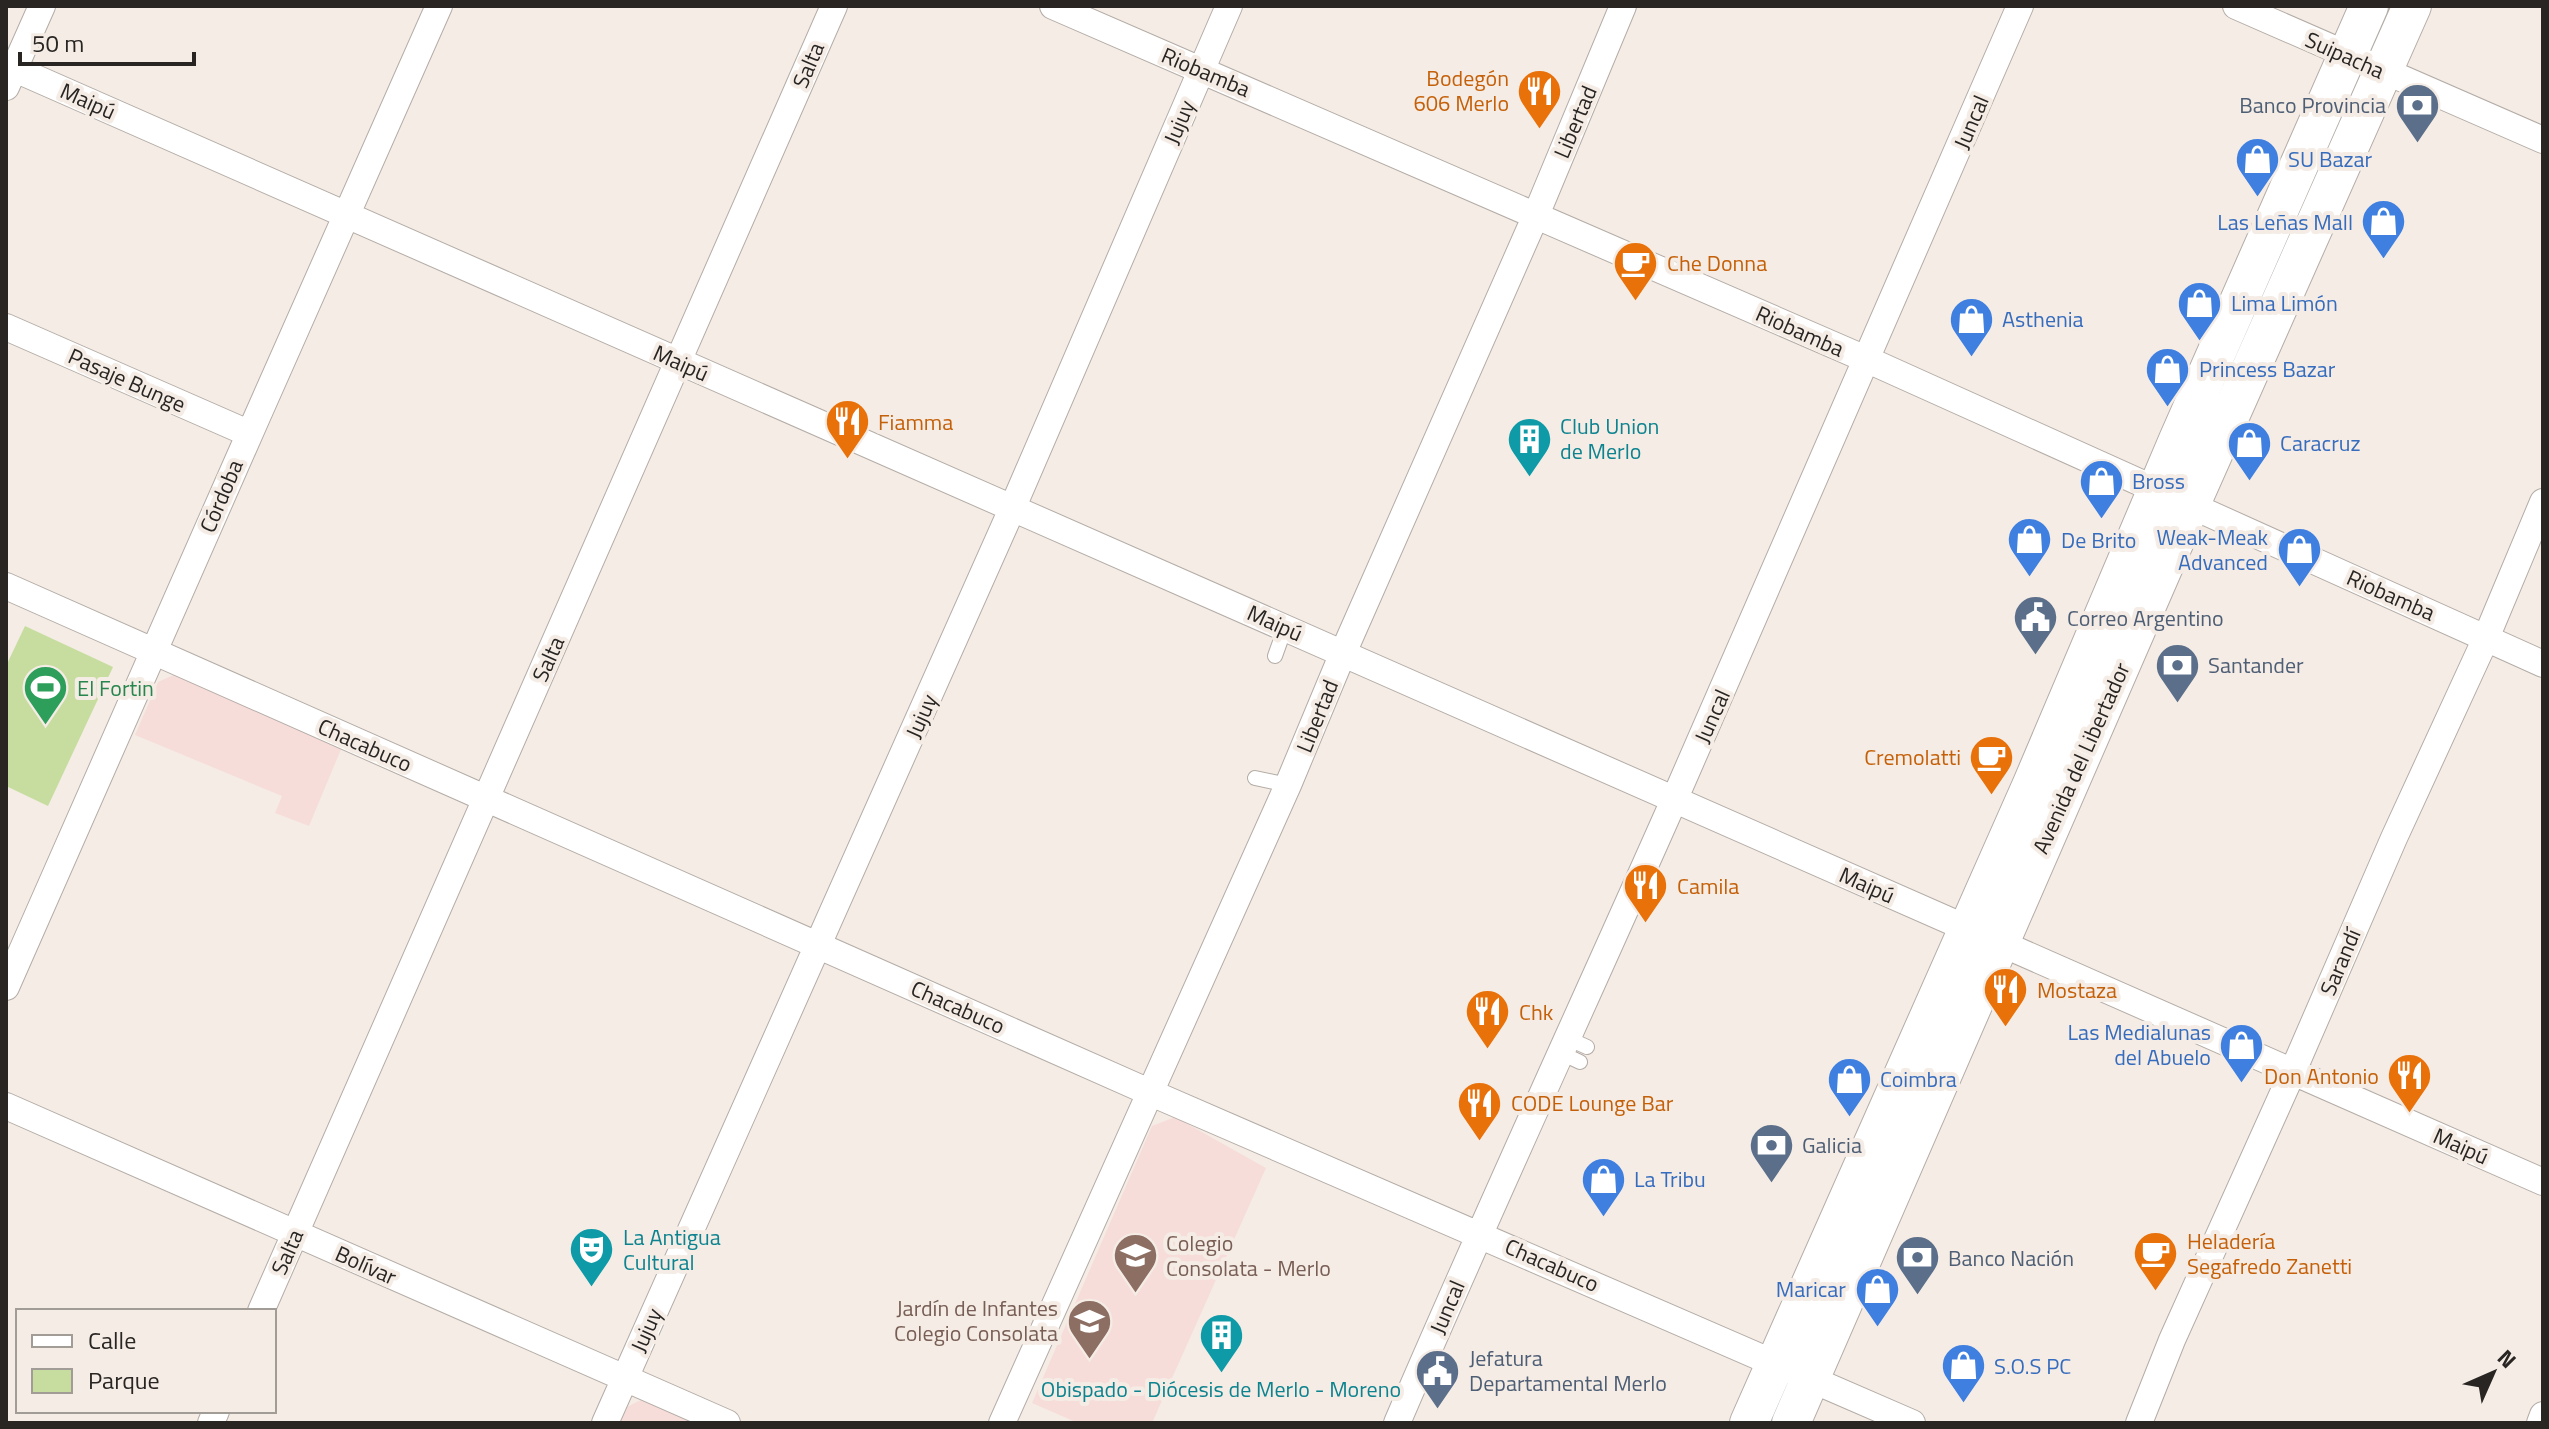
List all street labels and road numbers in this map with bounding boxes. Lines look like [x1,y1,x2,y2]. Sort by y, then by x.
street label: Suipacha [2300,22,2390,88]
street label: Salta [783,37,833,93]
street label: Riobamba [1156,38,1256,106]
street label: Maipú [55,74,121,128]
street label: Libertad [1544,80,1606,164]
street label: Juncal [1944,90,1998,154]
street label: Jujuy [1155,94,1204,149]
street label: Riobamba [1750,296,1850,366]
street label: Maipú [648,336,714,390]
street label: Pasaje Bunge [63,339,191,421]
street label: Córdoba [190,454,252,538]
street label: Riobamba [2341,560,2441,630]
street label: Maipú [1242,596,1308,650]
street label: Salta [523,631,573,687]
street label: Avenida del Libertador [2024,657,2139,859]
street label: Libertad [1287,674,1347,758]
street label: Juncal [1685,684,1739,748]
street label: Jujuy [896,688,946,744]
street label: Chacabuco [313,709,417,781]
street label: Maipú [1834,858,1900,912]
street label: Sarandí [2311,921,2370,1001]
street label: Chacabuco [906,971,1010,1043]
street label: Maipú [2428,1119,2494,1173]
street label: Salta [262,1224,312,1280]
street label: Chacabuco [1500,1229,1604,1301]
street label: Bolívar [330,1236,403,1294]
street label: Juncal [1420,1275,1474,1339]
street label: Jujuy [621,1302,671,1358]

